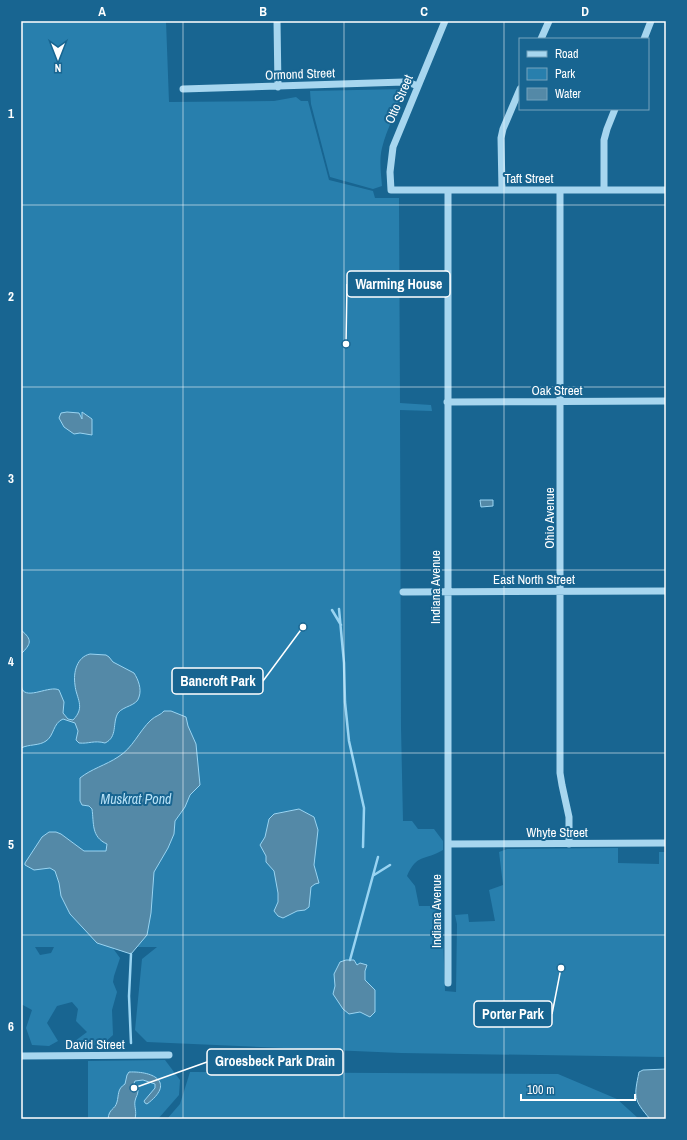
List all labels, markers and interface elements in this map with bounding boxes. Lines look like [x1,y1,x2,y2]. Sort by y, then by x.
text: A [98,3,106,20]
text: B [259,3,267,20]
text: C [420,3,428,20]
text: D [581,3,589,20]
north arrow [38,38,78,78]
legend [519,38,649,110]
text: Road [555,46,579,62]
text: N [55,61,61,75]
street label: Ormond Street [265,64,335,84]
text: Park [555,66,575,82]
street label: Otto Street [381,72,417,126]
text: Water [555,86,582,102]
text: 1 [8,105,14,122]
street label: Taft Street [505,170,553,187]
callout: Warming House [347,271,450,297]
text: Warming House [356,275,442,293]
text: 2 [8,288,14,305]
street label: Oak Street [532,382,583,399]
text: 3 [8,470,14,487]
street label: Ohio Avenue [541,487,558,549]
street label: Indiana Avenue [427,550,444,624]
street label: East North Street [493,571,575,588]
text: 4 [8,653,14,670]
callout: Bancroft Park [172,668,263,694]
text: Bancroft Park [180,672,256,690]
water label: Muskrat Pond [101,790,172,808]
street label: Whyte Street [526,824,588,841]
text: 5 [8,836,14,853]
street label: Indiana Avenue [428,874,445,948]
callout: Porter Park [474,1001,552,1027]
text: Porter Park [482,1005,545,1023]
text: 6 [8,1018,14,1035]
street label: David Street [65,1036,125,1053]
callout: Groesbeck Park Drain [207,1049,343,1075]
text: Groesbeck Park Drain [215,1052,335,1070]
scale bar [521,1076,635,1102]
text: 100 m [527,1082,554,1098]

